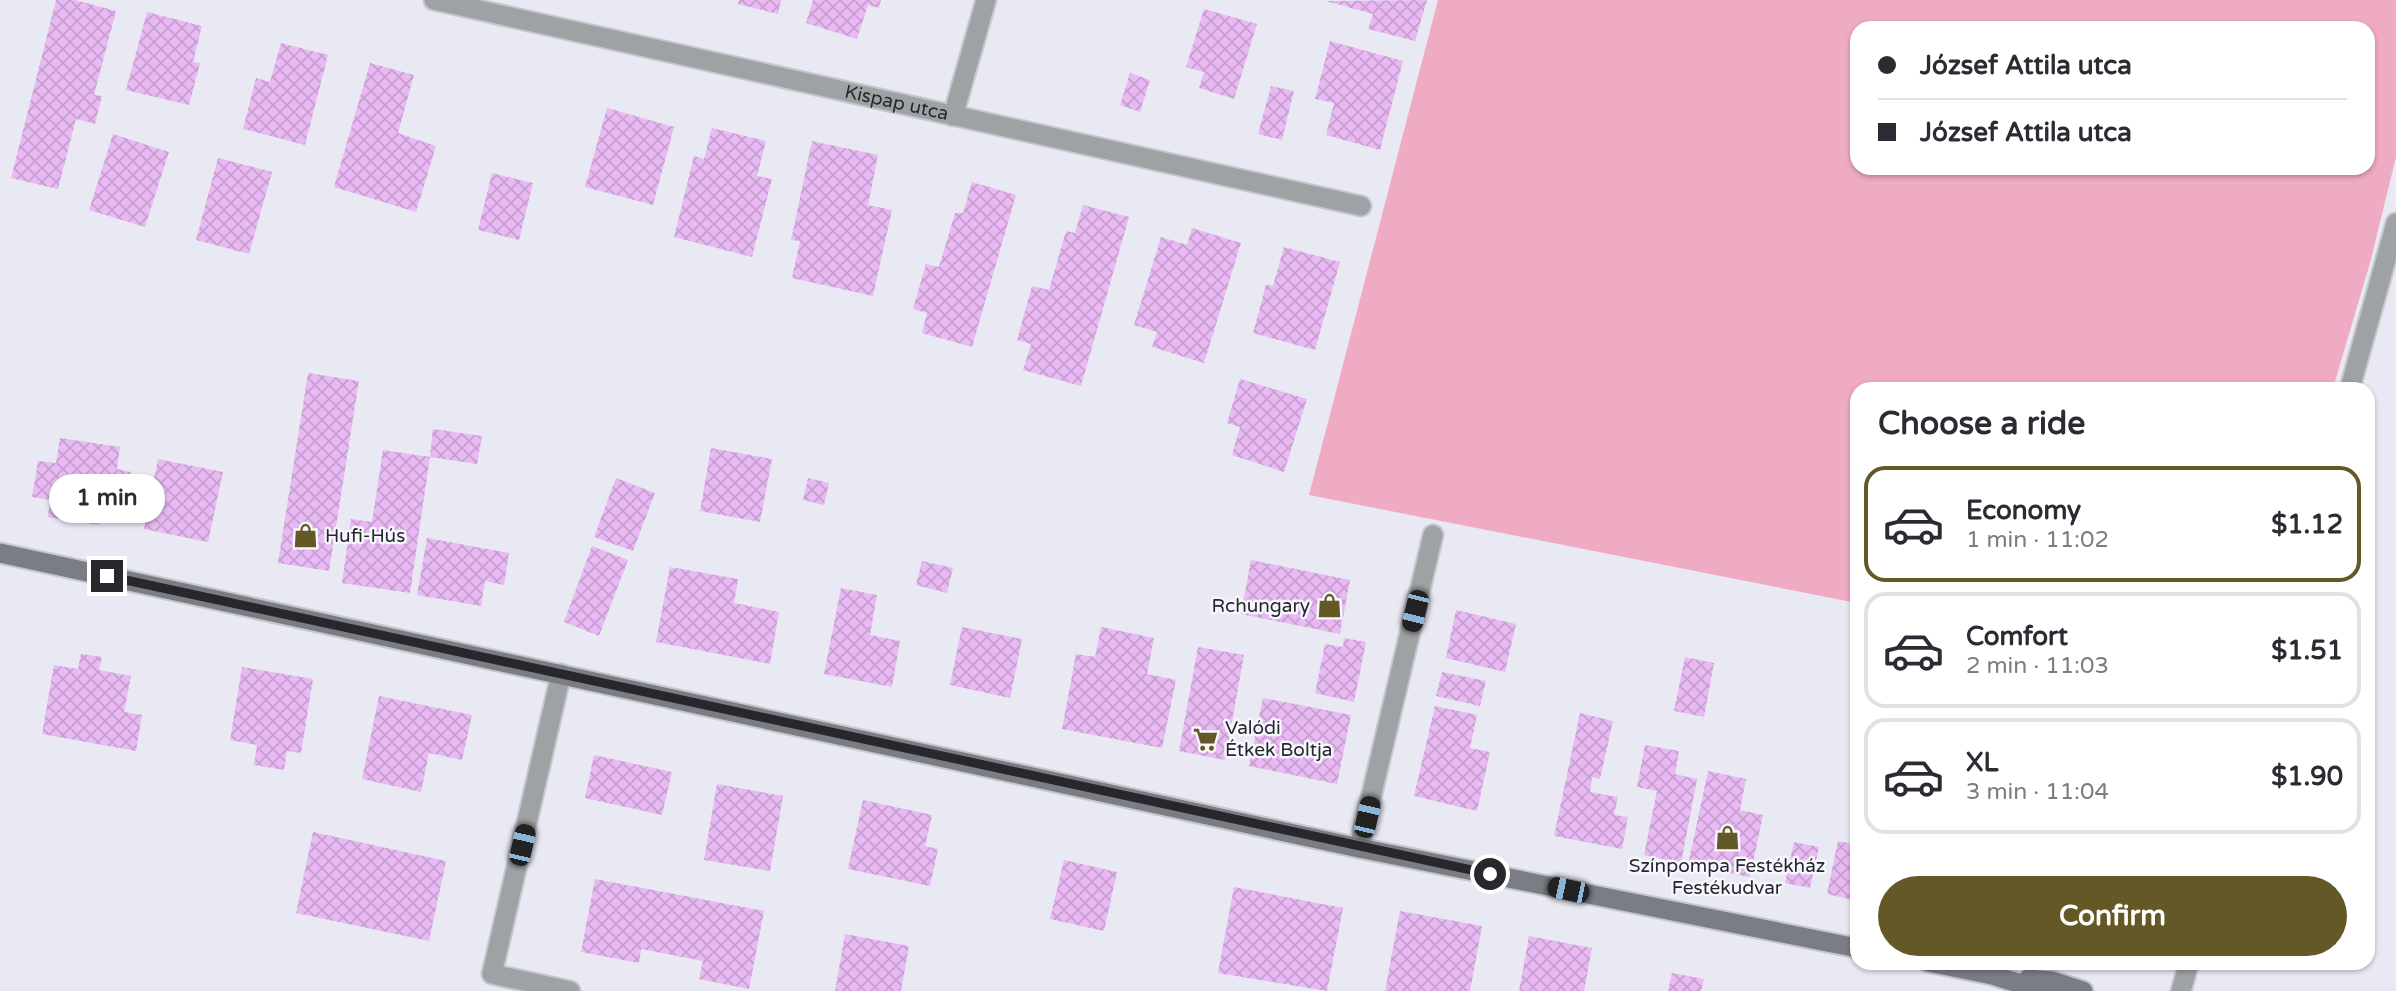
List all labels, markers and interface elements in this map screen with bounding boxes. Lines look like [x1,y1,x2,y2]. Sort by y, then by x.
text: József Attila utca [1920,50,2132,81]
street label: Kispap utca [843,81,951,125]
text: József Attila utca [1920,117,2132,148]
text: Choose a ride [1878,405,2085,443]
callout: 1 min [49,475,165,524]
text: 1 min [76,484,138,512]
icon: car [1882,493,1945,556]
text: Economy [1966,495,2081,526]
text: $1.12 [2271,509,2343,540]
shop icon: Hufi-Hús [291,522,319,550]
place label: Hufi-Hús [325,525,405,547]
text: 1 min · 11:02 [1966,526,2109,554]
route end [91,560,123,592]
car [1400,588,1431,634]
shop icon: Rchungary [1316,592,1344,620]
place label: Rchungary [1212,595,1310,617]
icon: car [1882,619,1945,682]
text: Comfort [1966,621,2068,652]
text: $1.51 [2271,635,2343,666]
text: 2 min · 11:03 [1966,652,2109,680]
place label: Valódi Étkek Boltja [1225,717,1332,761]
supermarket icon: Valódi Étkek Boltja [1191,725,1219,753]
icon: car [1882,745,1945,808]
text: XL [1966,747,1998,778]
text: $1.90 [2271,761,2343,792]
text: 3 min · 11:04 [1966,778,2109,806]
car [1353,794,1382,840]
car [508,822,537,868]
shop icon: Színpompa Festékház Festékudvar [1713,824,1741,852]
place label: Színpompa Festékház Festékudvar [1629,855,1825,899]
route start [1474,858,1506,890]
car [1546,875,1591,905]
button: Confirm [1878,876,2347,956]

